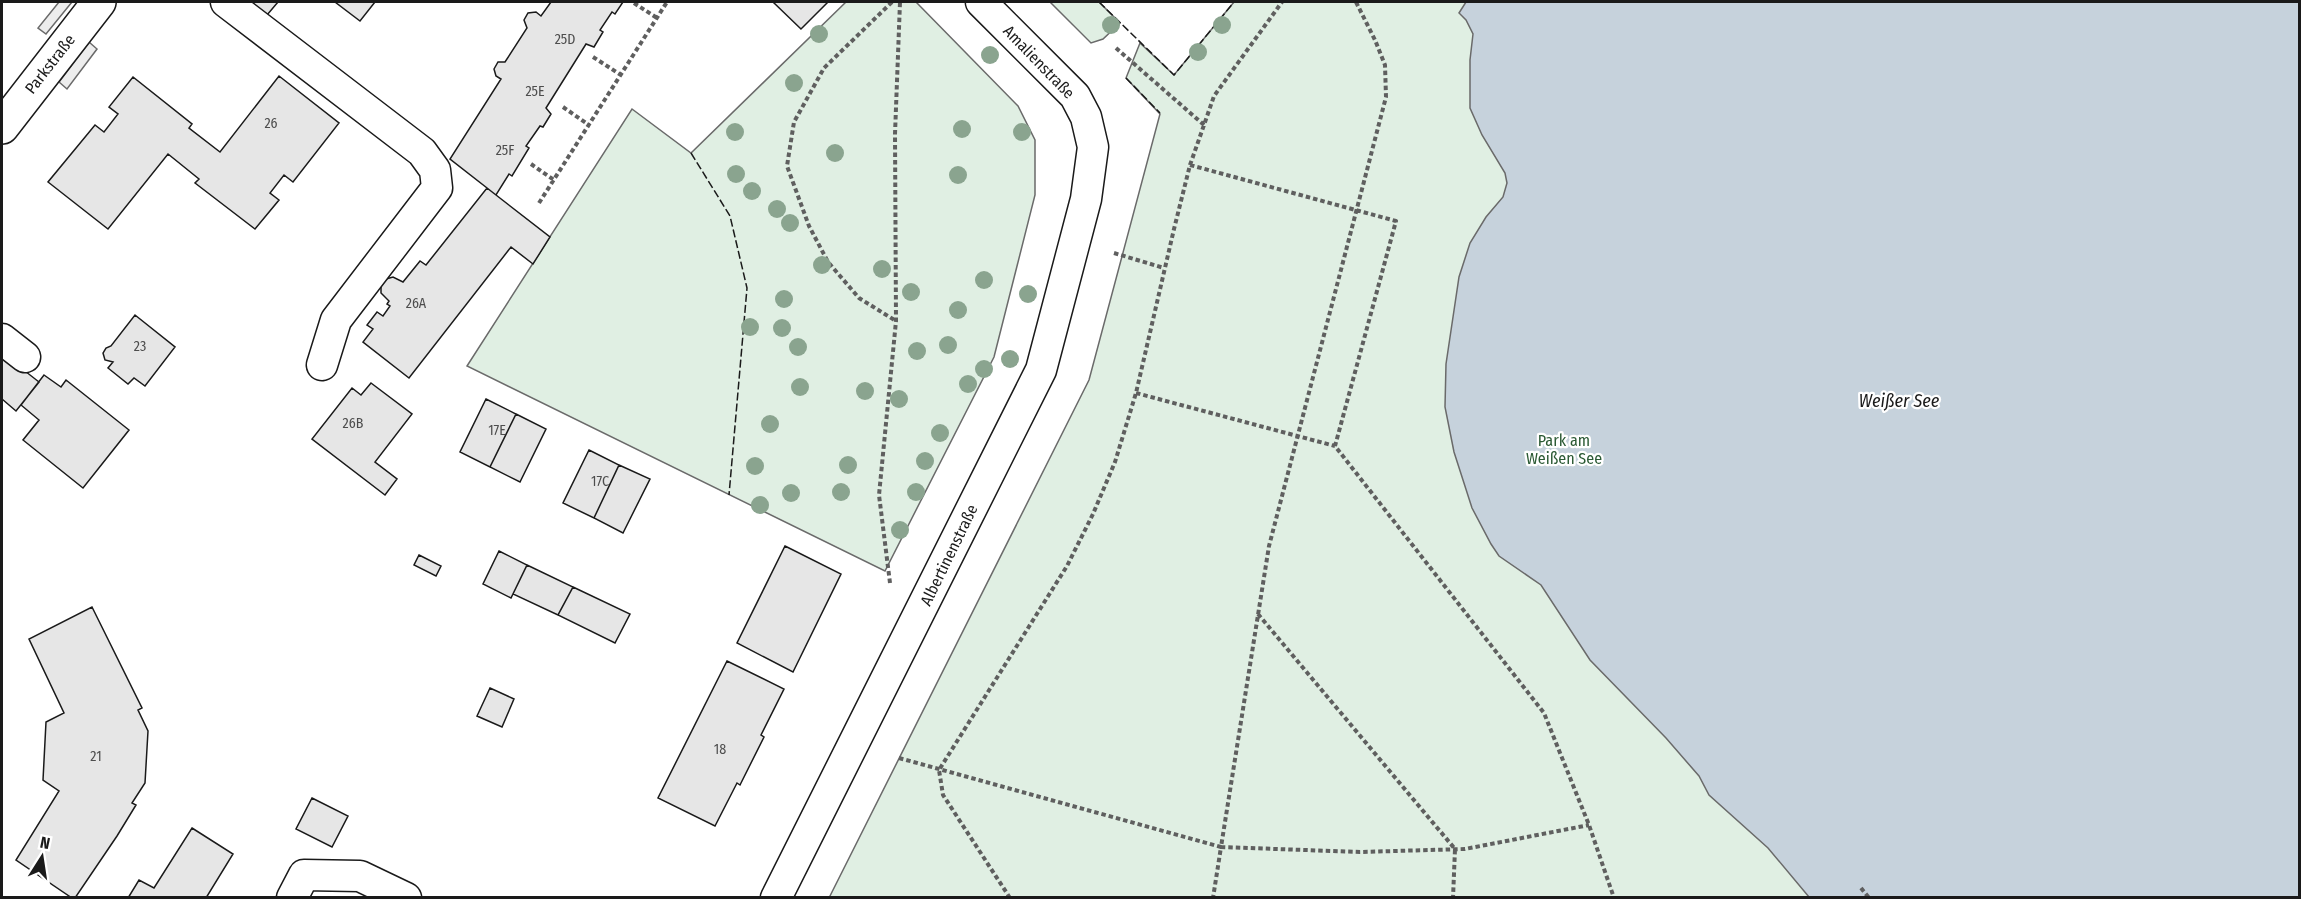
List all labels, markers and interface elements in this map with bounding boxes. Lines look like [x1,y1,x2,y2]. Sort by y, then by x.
street label: Amalienstraße [999,21,1079,103]
street label: Parkstraße [21,31,79,97]
house number: 25D [555,31,575,48]
house number: 25E [525,83,545,100]
house number: 26 [264,115,278,132]
house number: 25F [496,142,514,159]
house number: 26A [406,295,427,312]
house number: 23 [134,338,146,355]
water label: Weißer See [1859,390,1940,412]
house number: 26B [343,415,364,432]
house number: 17E [488,422,506,439]
park label: Park am Weißen See [1526,431,1602,468]
house number: 17C [591,473,609,490]
street label: Albertinenstraße [916,501,982,609]
house number: 18 [714,741,726,758]
house number: 21 [90,748,102,765]
north arrow [12,827,72,887]
text: N [38,833,52,853]

